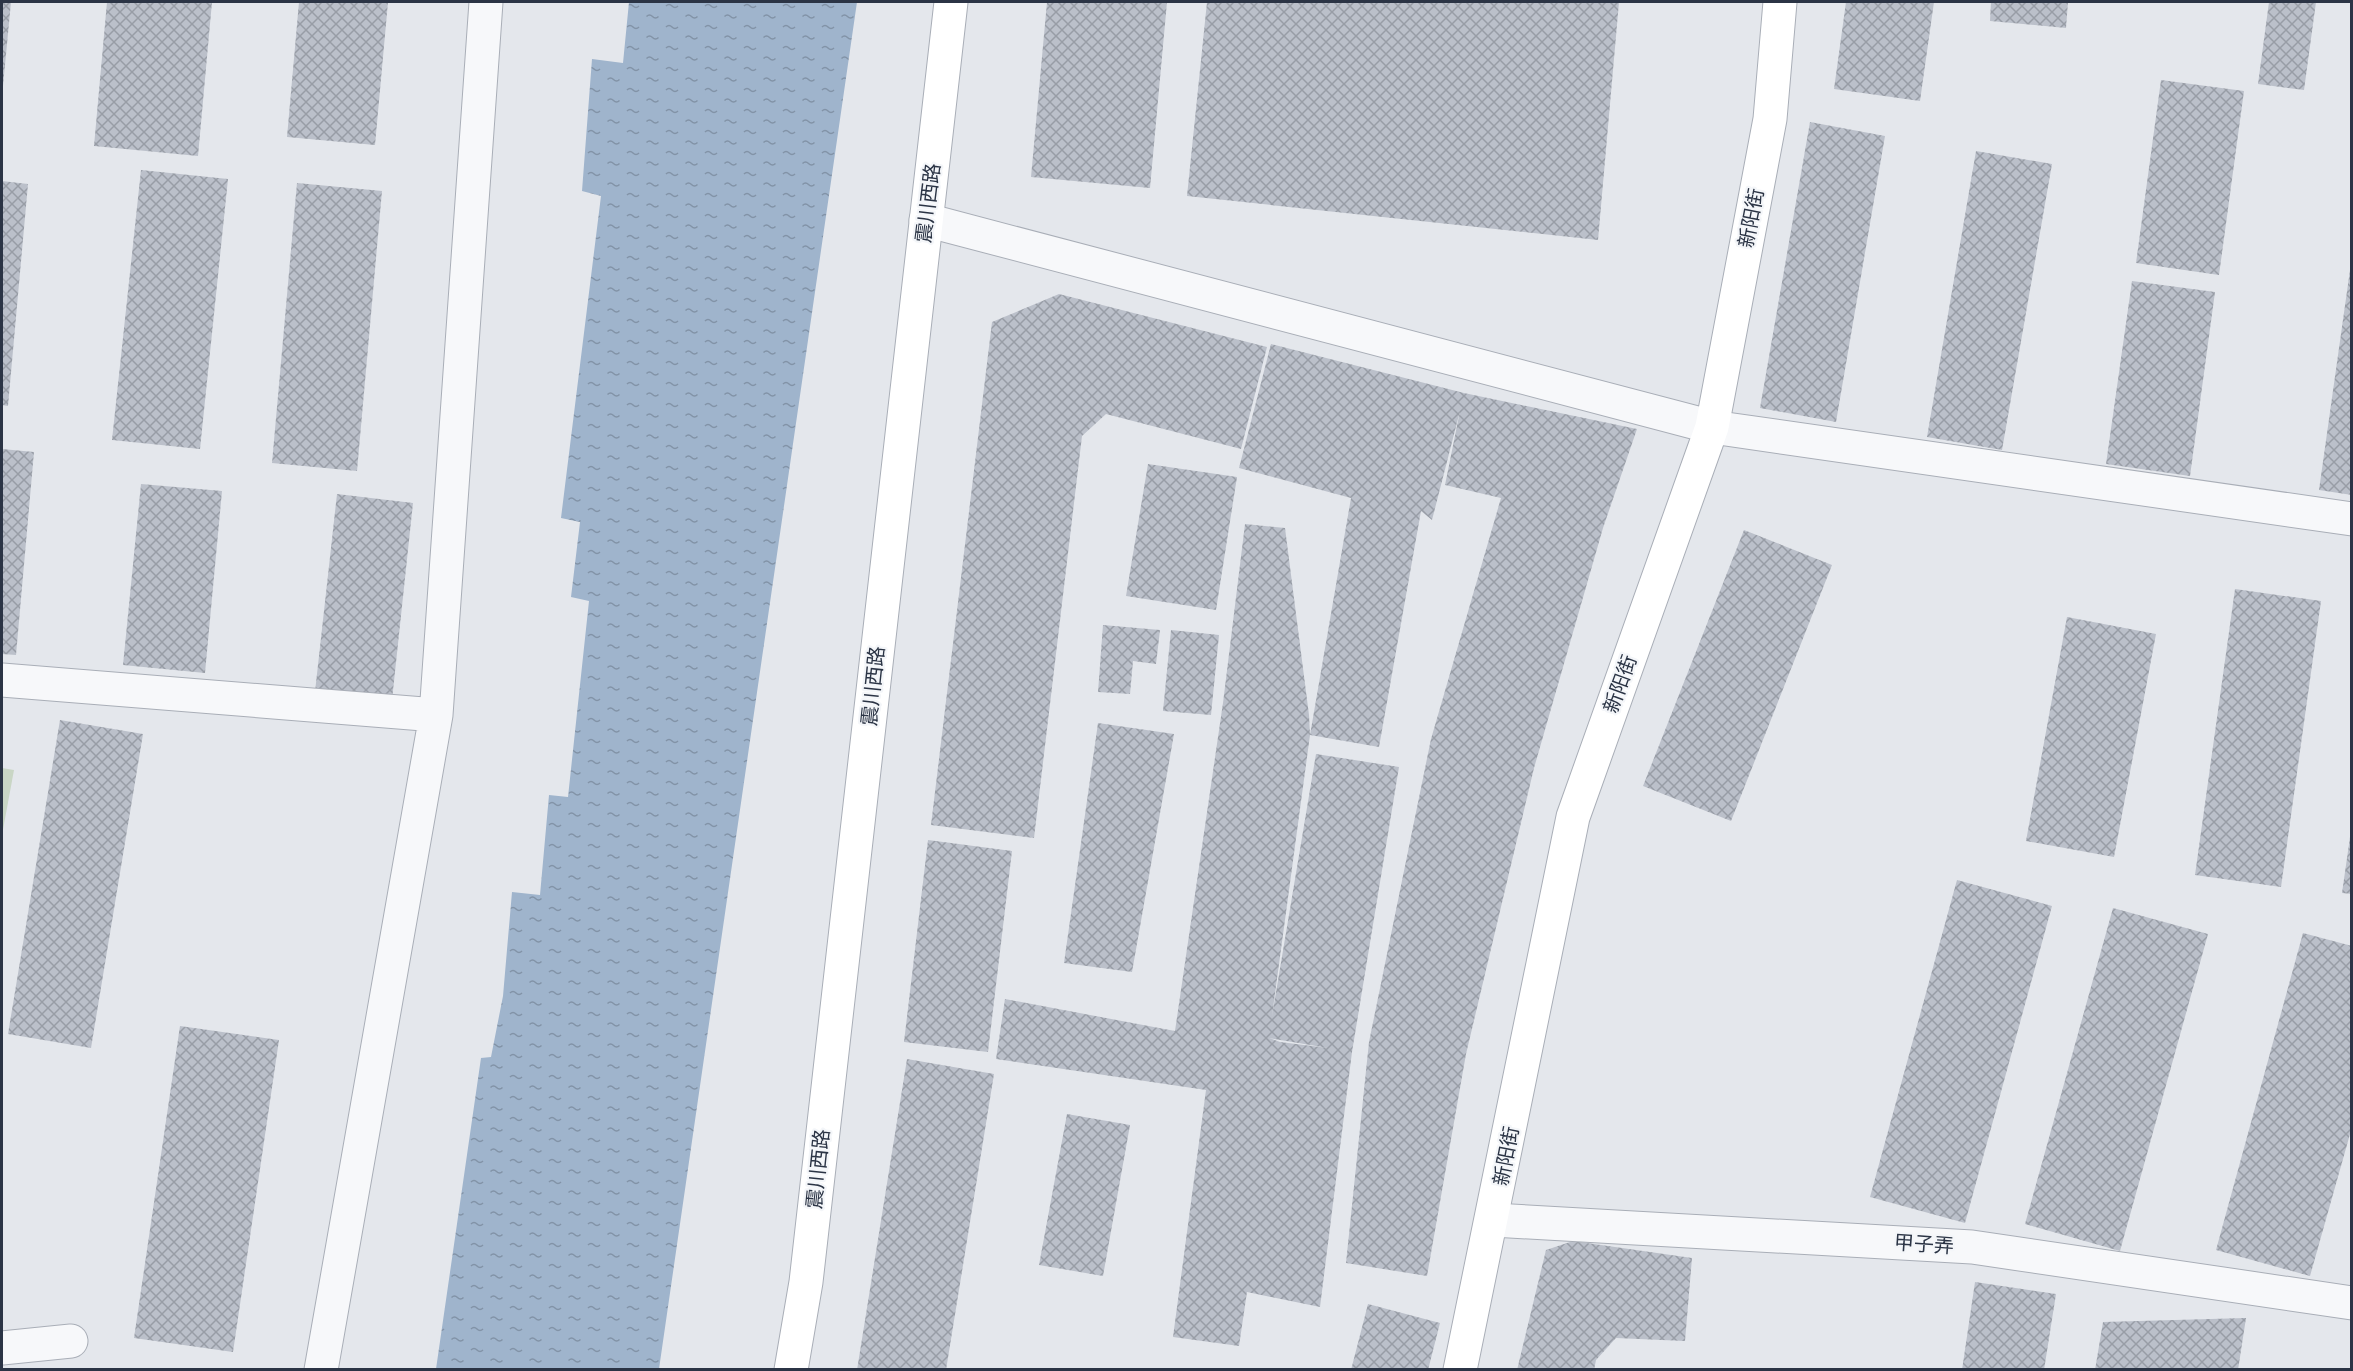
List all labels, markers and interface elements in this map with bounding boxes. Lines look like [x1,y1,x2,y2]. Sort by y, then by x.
street label: 震川西路 [911,162,945,244]
street label: 新阳街 [1733,186,1769,250]
street label: 震川西路 [857,645,889,727]
street label: 新阳街 [1598,652,1642,716]
street label: 新阳街 [1488,1124,1524,1188]
street label: 震川西路 [802,1128,834,1210]
street label: 甲子弄 [1893,1230,1955,1258]

